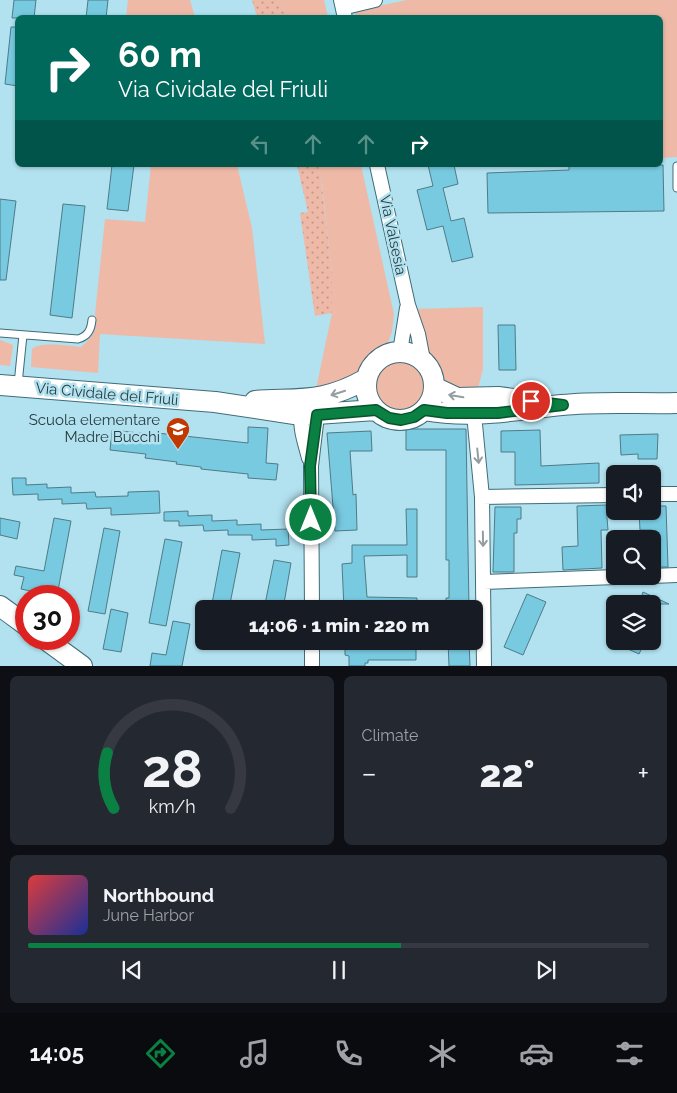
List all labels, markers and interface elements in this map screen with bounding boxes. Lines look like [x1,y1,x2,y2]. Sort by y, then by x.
text: 60 m [118,34,202,75]
icon: right [35,35,100,100]
text: Via Cividale del Friuli [118,76,328,102]
icon: left [246,130,274,158]
icon: ahead [299,130,327,158]
icon: ahead [352,130,380,158]
icon: right [405,130,433,158]
street label: Via Valsesia [376,193,410,277]
street label: Via Cividale del Friuli [35,379,179,409]
pin [510,380,552,422]
icon: arrive [517,387,545,415]
one-way arrow [330,389,346,398]
one-way arrow [449,391,465,401]
place label: Scuola elementare Madre Bucchi [29,411,160,446]
school or university icon: Scuola elementare Madre Bucchi [165,416,191,450]
one-way arrow [473,447,483,463]
map controls [606,465,661,650]
button: sound [606,465,661,520]
position arrow [284,493,336,545]
button: search [606,530,661,585]
one-way arrow [478,531,488,547]
speed limit sign: 30 [15,585,80,650]
button: layers [606,595,661,650]
text: 14:06 · 1 min · 220 m [249,614,429,636]
text: Climate [362,726,418,745]
text: 28 [141,738,202,799]
text: 22° [479,751,535,796]
text: − [362,757,377,790]
text: + [637,757,649,790]
text: km/h [148,796,195,817]
text: Northbound [103,884,214,906]
text: June Harbor [103,906,194,925]
icon: previous [118,956,146,984]
icon: pause [325,956,353,984]
icon: next [532,956,560,984]
icon: directions [143,1036,178,1071]
icon: music [237,1036,272,1071]
icon: phone [331,1036,366,1071]
icon: climate [425,1036,460,1071]
icon: car [519,1036,554,1071]
icon: filters [612,1036,647,1071]
text: 14:05 [29,1040,84,1066]

